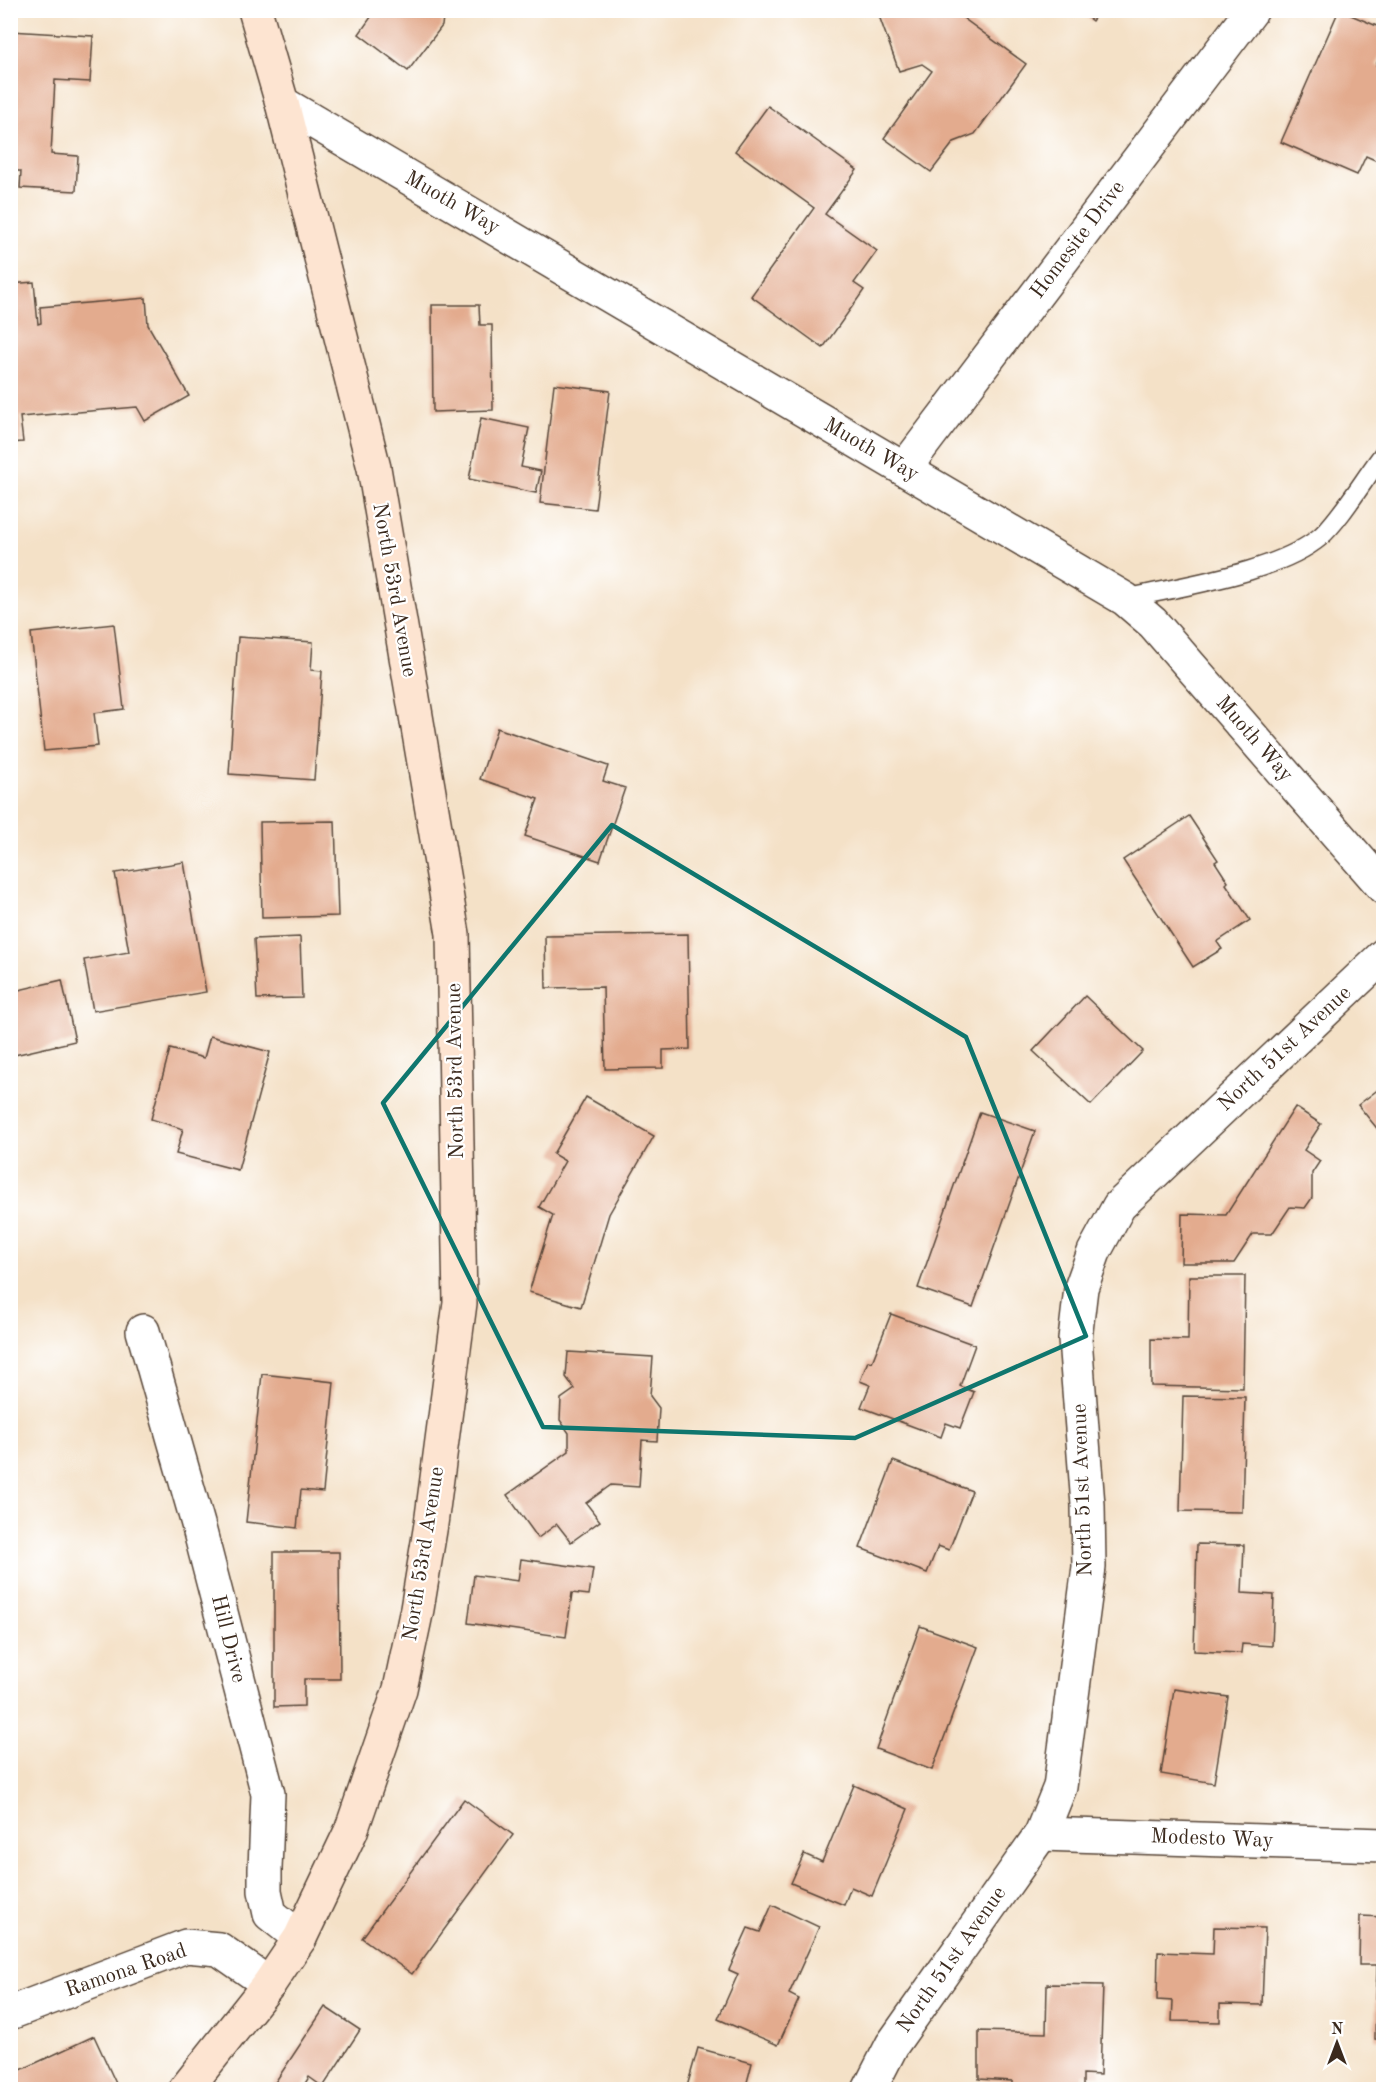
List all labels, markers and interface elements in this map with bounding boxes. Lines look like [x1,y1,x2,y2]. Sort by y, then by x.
street label: Muoth Way [401,167,503,239]
street label: Homesite Drive [1027,177,1129,303]
street label: Muoth Way [820,414,922,486]
street label: North 53rd Avenue [368,501,420,679]
street label: Muoth Way [1211,692,1297,786]
street label: North 51st Avenue [1214,982,1356,1116]
street label: North 53rd Avenue [444,983,468,1159]
street label: North 51st Avenue [1069,1403,1097,1577]
street label: North 53rd Avenue [400,1465,448,1643]
street label: Hill Drive [207,1593,249,1685]
street label: Modesto Way [1150,1826,1274,1852]
street label: North 51st Avenue [894,1883,1010,2037]
street label: Ramona Road [63,1940,189,2002]
north arrow [1307,2013,1367,2073]
text: N [1331,2022,1344,2038]

